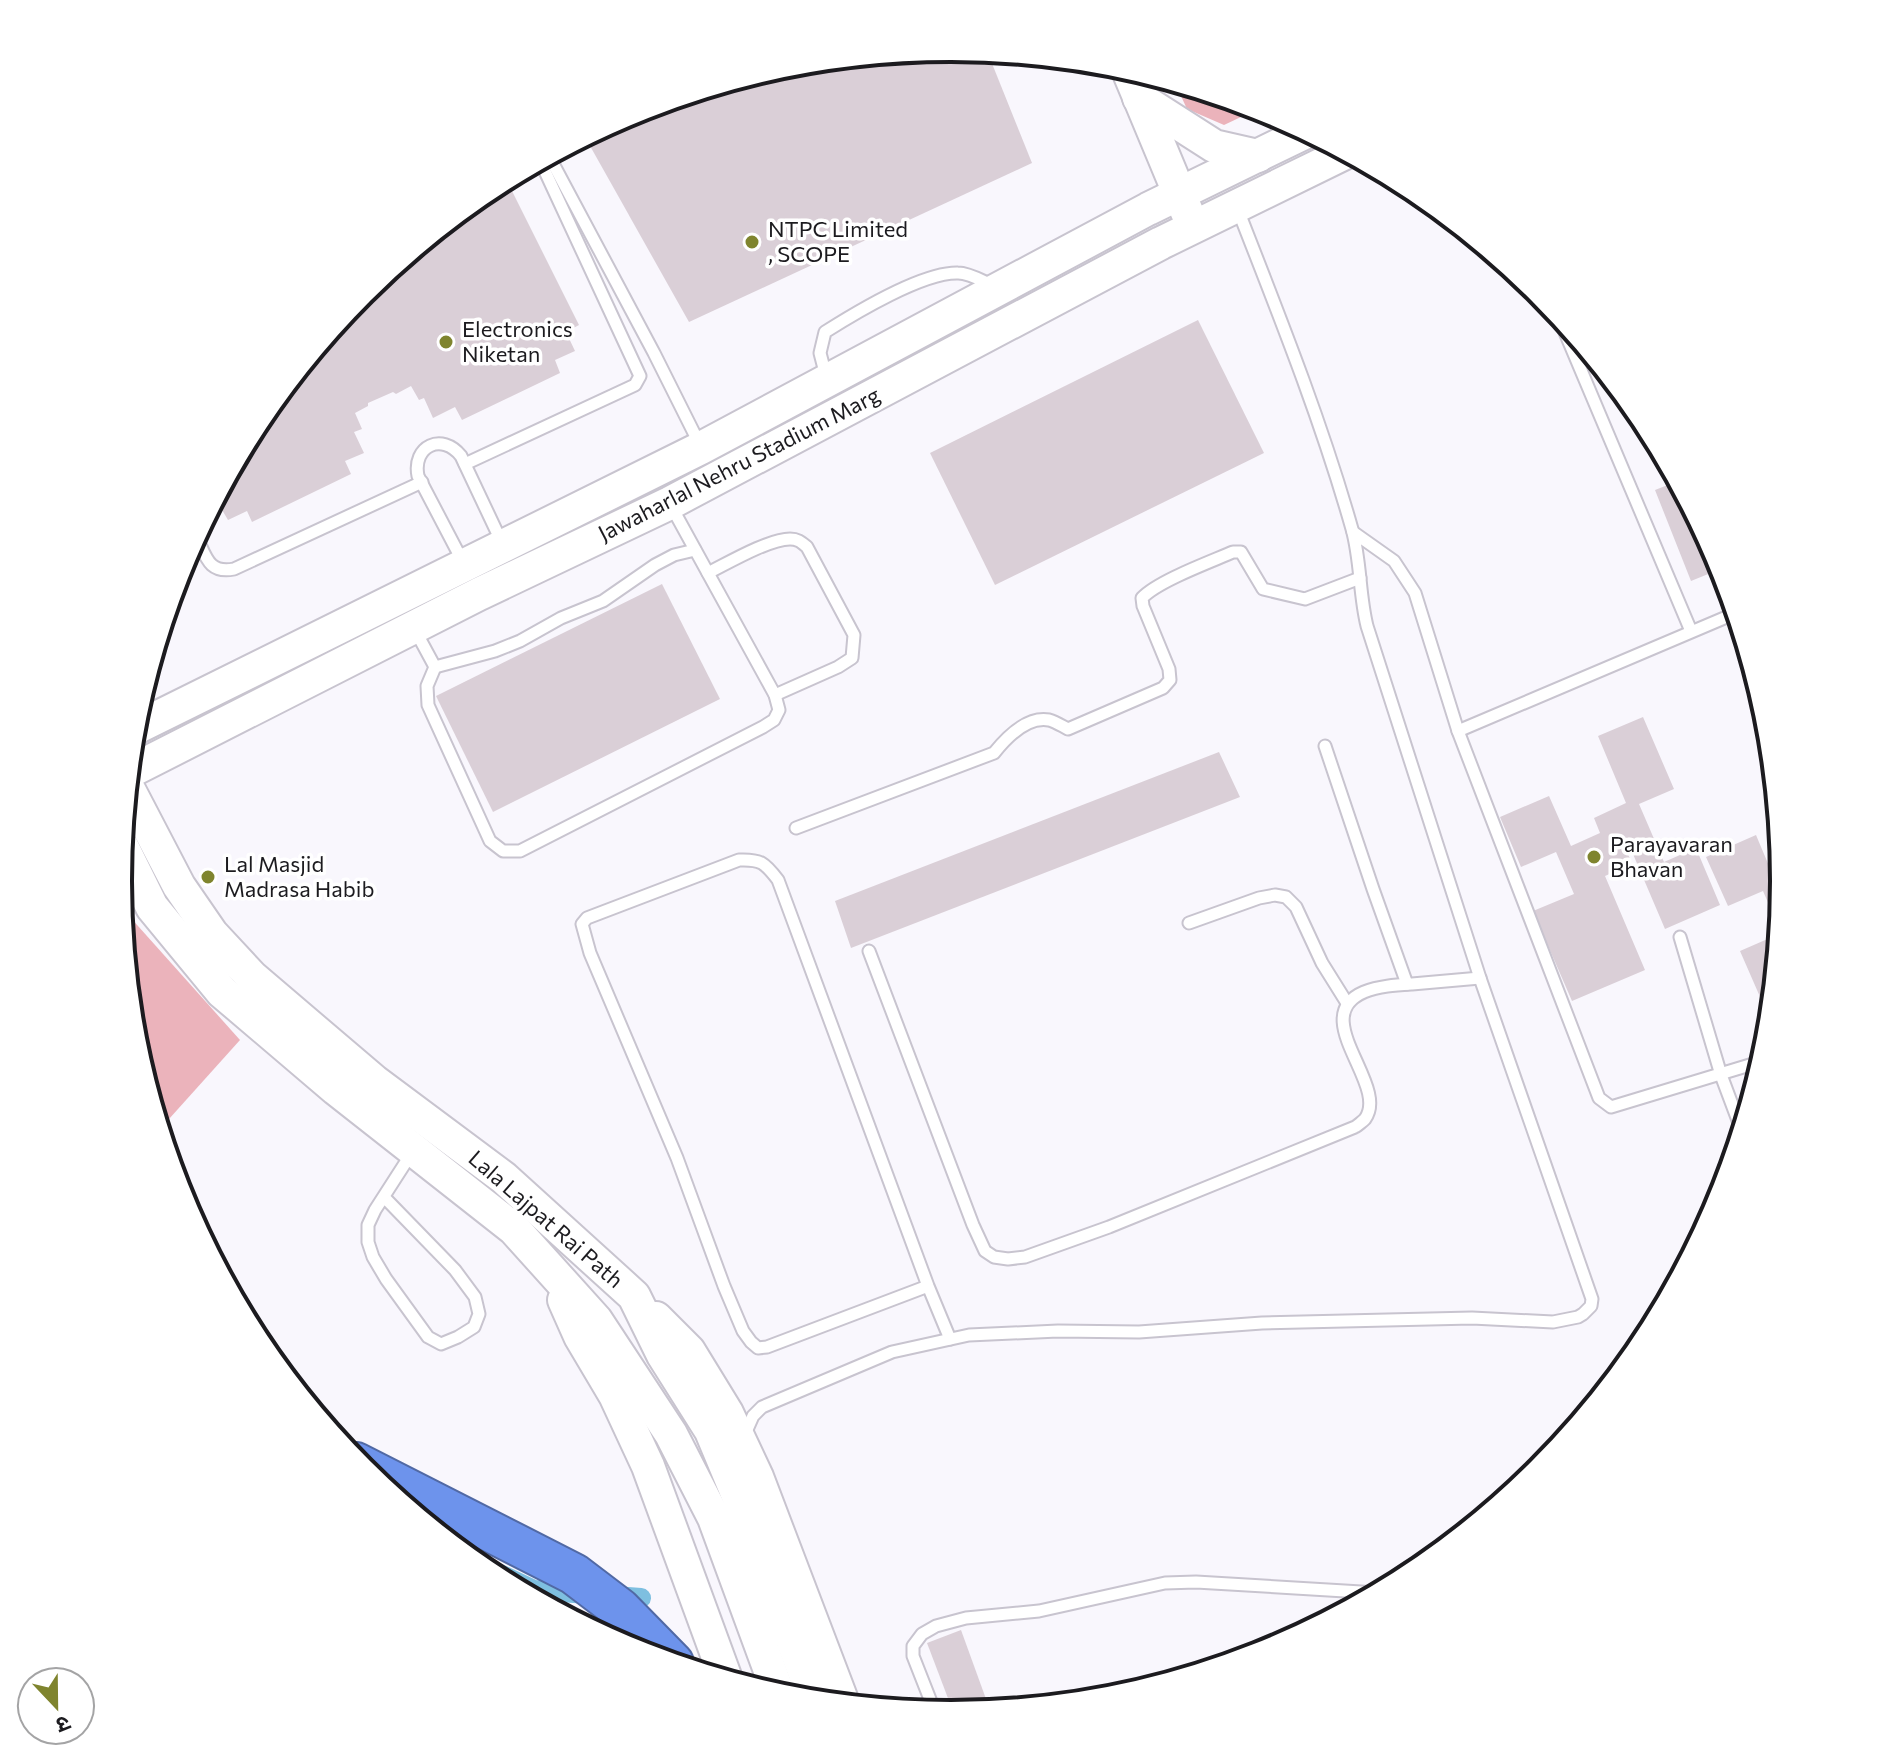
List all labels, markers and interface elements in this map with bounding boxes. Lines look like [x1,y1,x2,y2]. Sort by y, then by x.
place label: NTPC Limited , SCOPE [768,215,908,267]
marker: NTPC Limited , SCOPE [743,233,761,251]
place label: Electronics Niketan [462,315,573,367]
marker: Electronics Niketan [437,333,455,351]
street label: Jawaharlal Nehru Stadium Marg [593,380,884,547]
place label: Parayavaran Bhavan [1610,830,1733,882]
marker: Parayavaran Bhavan [1585,848,1603,866]
place label: Lal Masjid Madrasa Habib [224,850,375,902]
marker: Lal Masjid Madrasa Habib [199,868,217,886]
street label: Lala Lajpat Rai Path [464,1144,629,1293]
north arrow [16,1666,96,1746]
text: उ [52,1710,75,1740]

